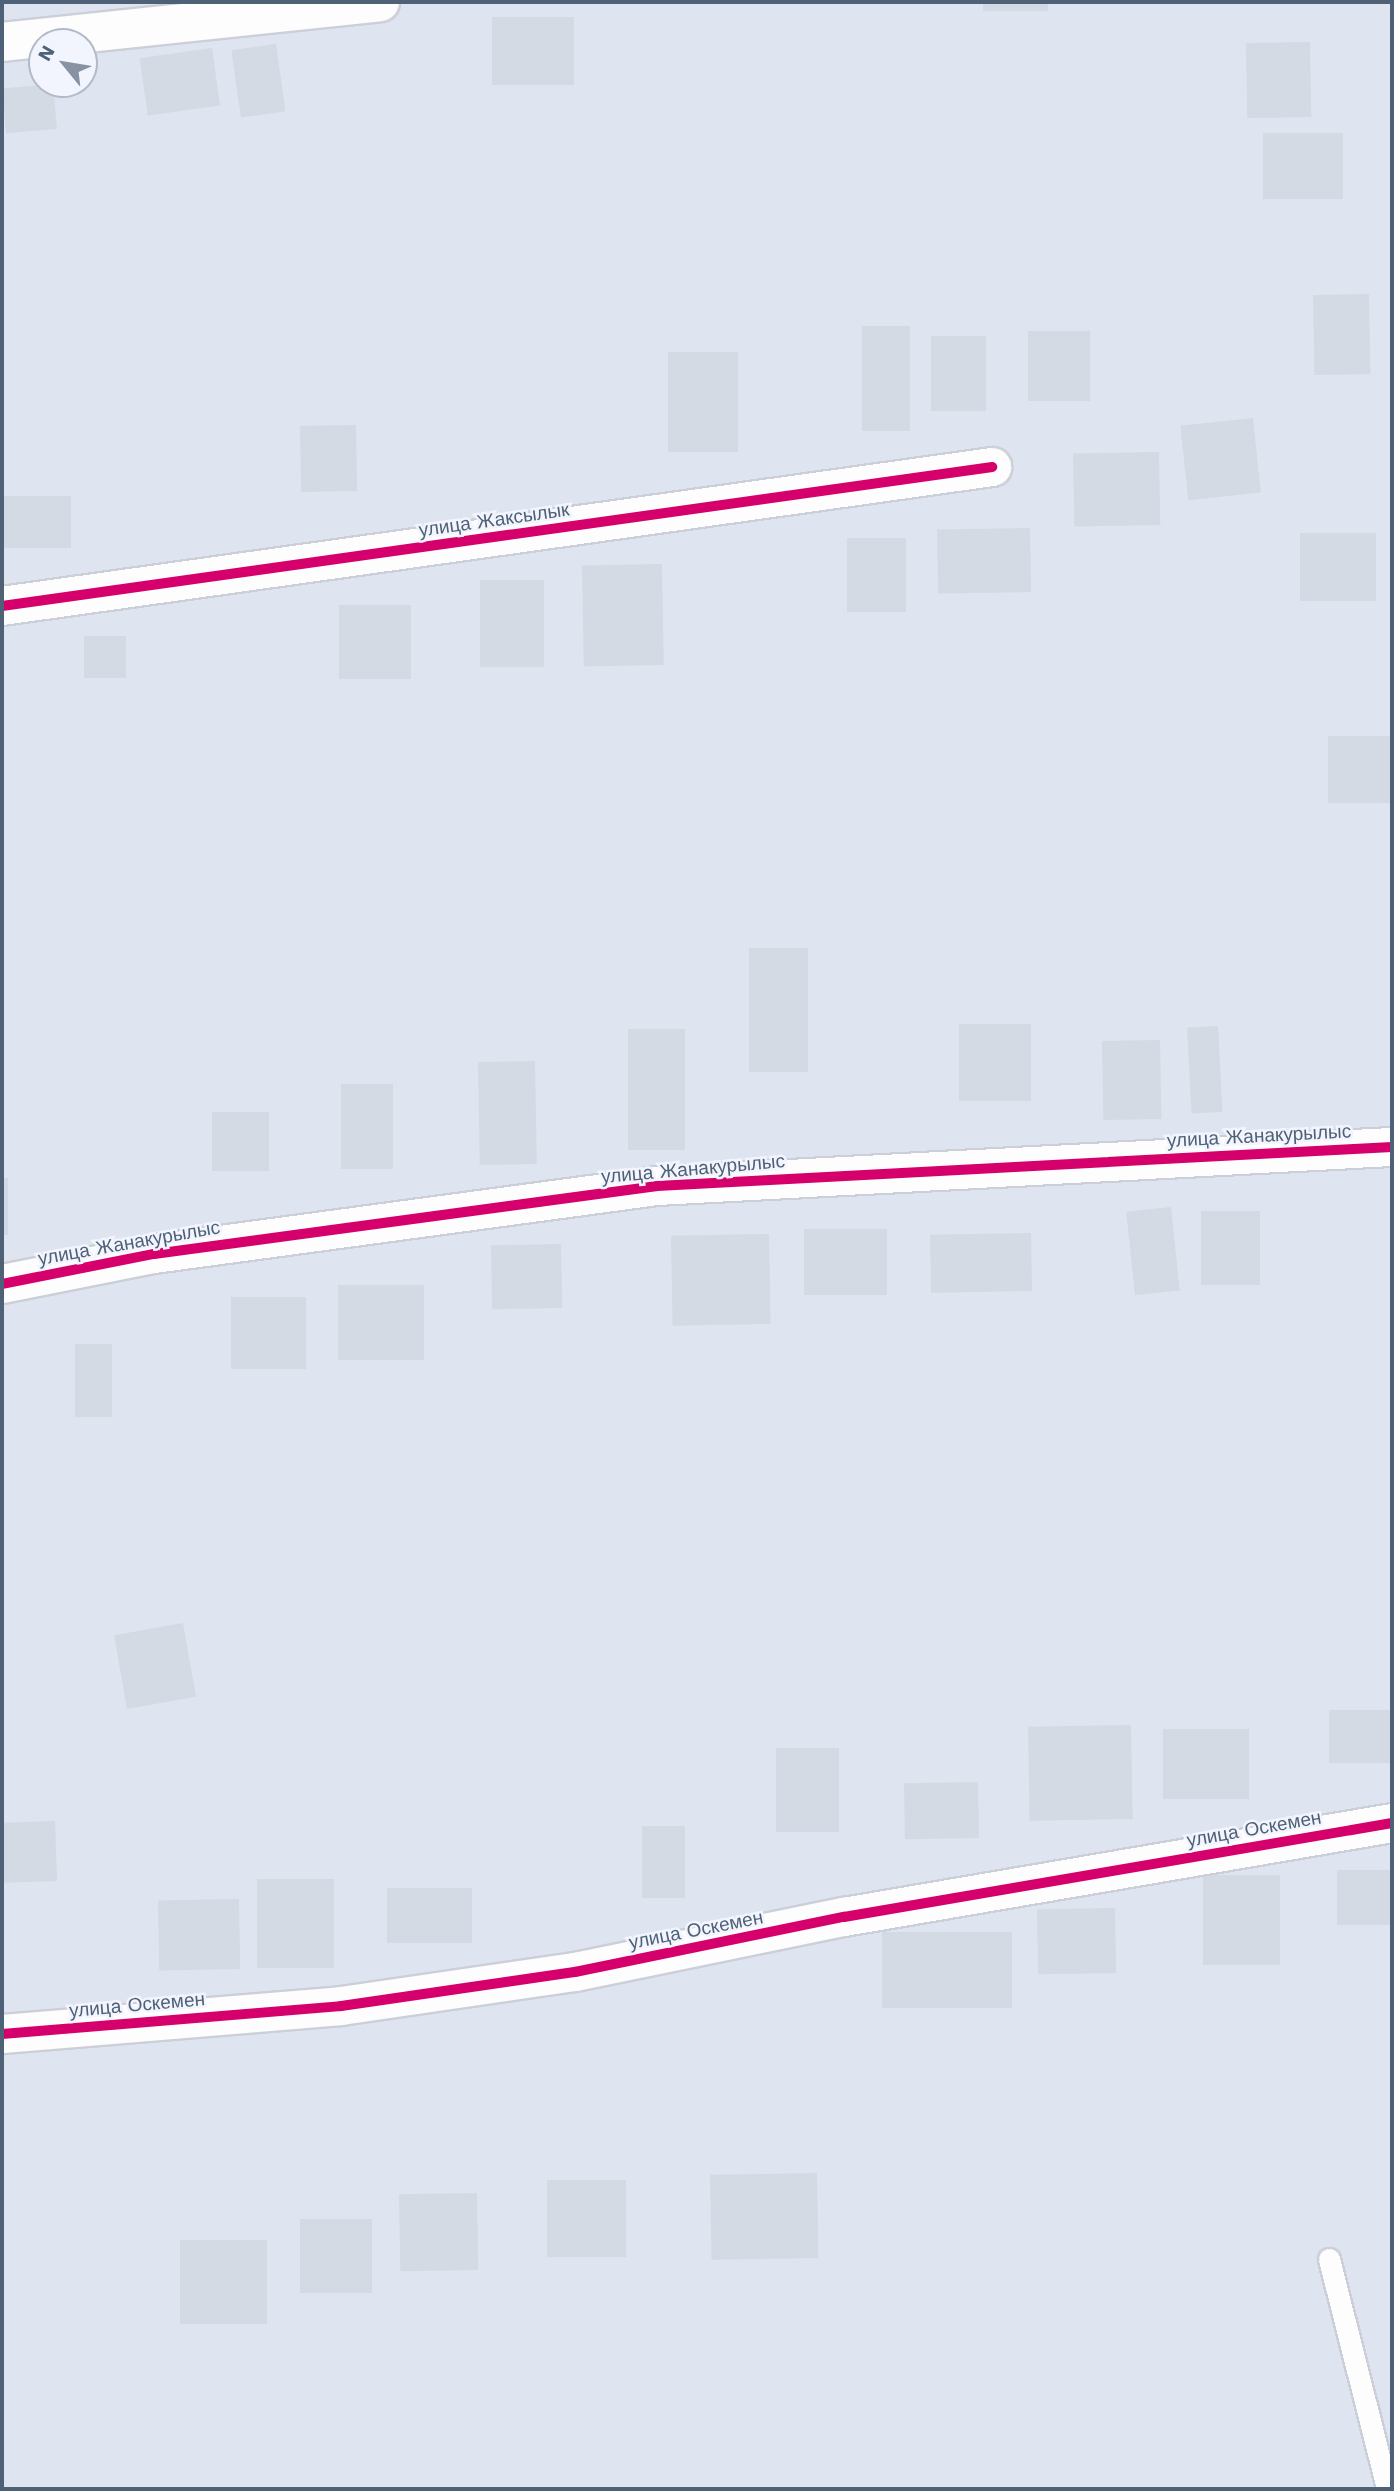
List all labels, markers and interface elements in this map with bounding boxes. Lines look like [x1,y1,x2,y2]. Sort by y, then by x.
north arrow [28,28,98,98]
text: N [33,41,60,65]
street label: улица Жаксылык [417,498,571,542]
street label: улица Жанакурылыс [1166,1120,1352,1152]
street label: улица Жанакурылыс [600,1150,786,1188]
street label: улица Жанакурылыс [36,1216,222,1270]
street label: улица Оскемен [1185,1806,1323,1852]
street label: улица Оскемен [627,1906,765,1954]
street label: улица Оскемен [68,1988,206,2022]

